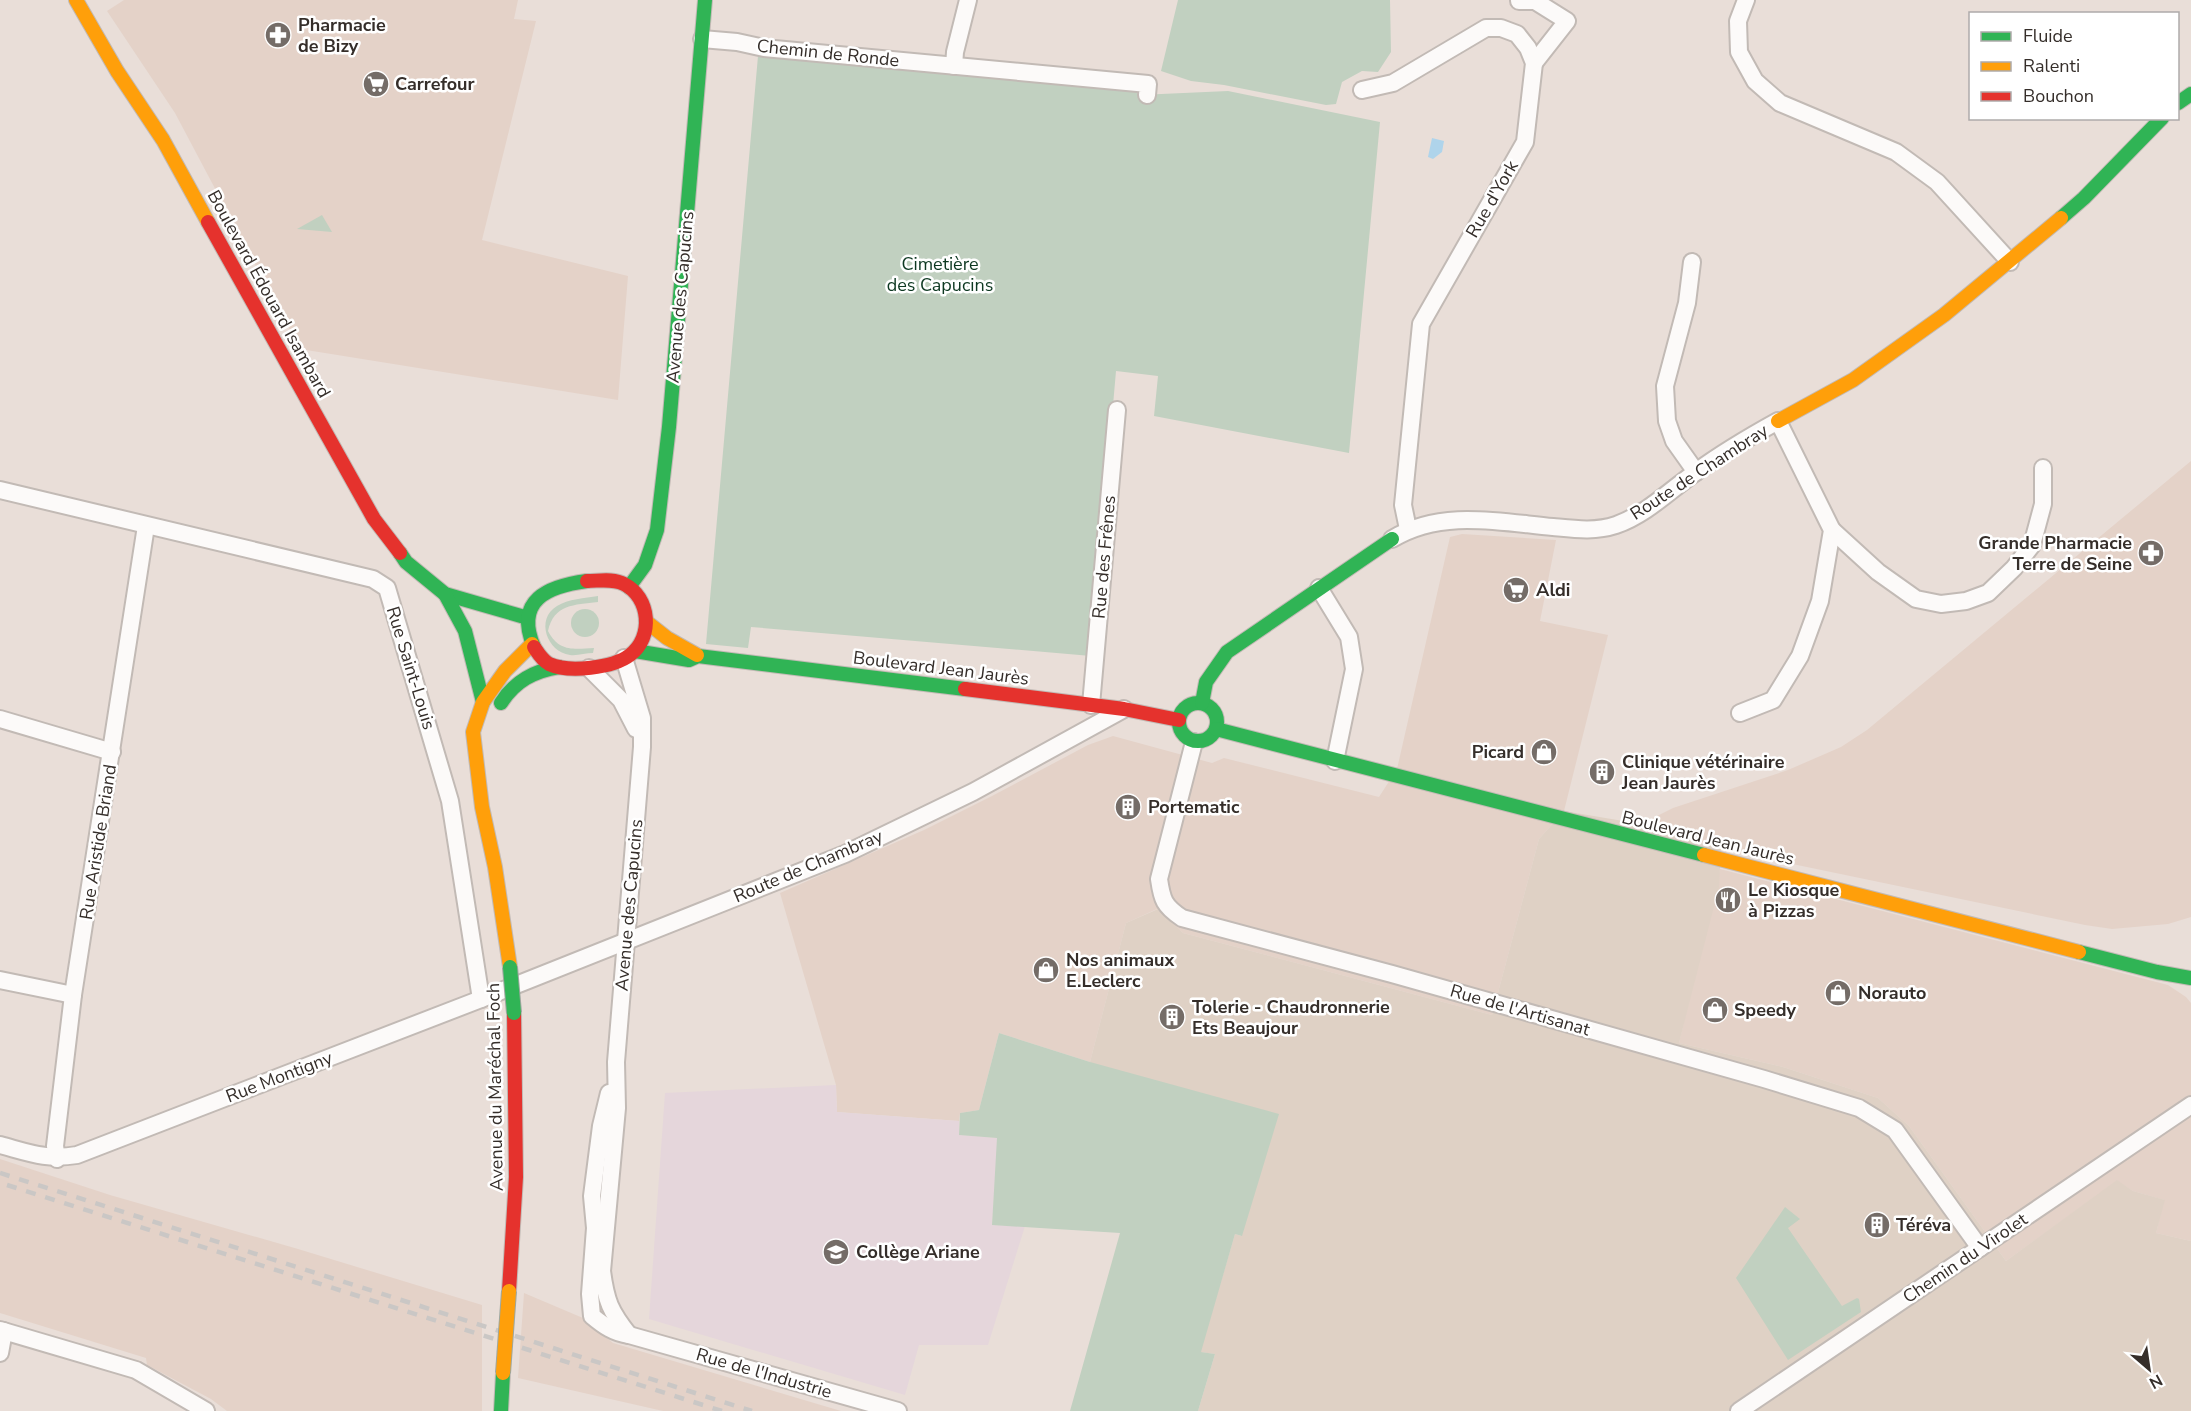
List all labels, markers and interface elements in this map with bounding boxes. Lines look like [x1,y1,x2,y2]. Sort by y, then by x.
legend [1969,12,2179,120]
place label: Pharmacie de Bizy [298,13,386,58]
pharmacy icon: Pharmacie de Bizy [263,20,293,50]
text: Fluide [2023,24,2073,48]
street label: Chemin de Ronde [756,34,900,72]
text: Ralenti [2023,54,2080,78]
supermarket icon: Carrefour [361,69,391,99]
place label: Carrefour [395,72,475,96]
text: Bouchon [2023,84,2094,108]
street label: Rue d'York [1460,155,1524,242]
street label: Boulevard Édouard Isambard [202,186,336,402]
street label: Avenue des Capucins [661,210,699,384]
park label: Cimetière des Capucins [887,252,993,297]
street label: Route de Chambray [1625,418,1773,526]
street label: Rue des Frênes [1087,494,1121,620]
place label: Grande Pharmacie Terre de Seine [1978,531,2132,576]
pharmacy icon: Grande Pharmacie Terre de Seine [2136,538,2166,568]
supermarket icon: Aldi [1501,575,1531,605]
place label: Aldi [1536,578,1570,602]
street label: Rue Saint-Louis [381,603,441,733]
street label: Boulevard Jean Jaurès [852,645,1030,691]
shop icon: Picard [1529,737,1559,767]
place label: Picard [1472,740,1524,764]
place label: Clinique vétérinaire Jean Jaurès [1621,750,1785,795]
building icon: Clinique vétérinaire Jean Jaurès [1587,757,1617,787]
street label: Rue Aristide Briand [74,763,122,921]
building icon: Portematic [1113,792,1143,822]
place label: Portematic [1148,795,1240,819]
street label: Boulevard Jean Jaurès [1619,805,1797,871]
street label: Avenue des Capucins [610,818,648,992]
street label: Route de Chambray [730,823,887,908]
place label: Le Kiosque à Pizzas [1748,878,1840,923]
restaurant icon: Le Kiosque à Pizzas [1713,885,1743,915]
place label: Nos animaux E.Leclerc [1066,948,1174,993]
shop icon: Nos animaux E.Leclerc [1031,955,1061,985]
shop icon: Norauto [1823,978,1853,1008]
street label: Rue de l'Artisanat [1447,979,1593,1042]
place label: Norauto [1858,981,1926,1005]
street label: Avenue du Maréchal Foch [481,983,509,1191]
place label: Tolerie - Chaudronnerie Ets Beaujour [1192,995,1390,1040]
shop icon: Speedy [1700,995,1730,1025]
place label: Speedy [1734,998,1796,1022]
building icon: Tolerie - Chaudronnerie Ets Beaujour [1157,1002,1187,1032]
street label: Rue Montigny [222,1045,336,1108]
street label: Chemin du Virolet [1898,1207,2033,1309]
building icon: Téréva [1862,1210,1892,1240]
place label: Téréva [1896,1213,1951,1237]
school or university icon: Collège Ariane [821,1237,851,1267]
place label: Collège Ariane [856,1240,980,1264]
north arrow [2119,1339,2179,1399]
street label: Rue de l'Industrie [693,1342,835,1404]
text: N [2145,1369,2166,1394]

